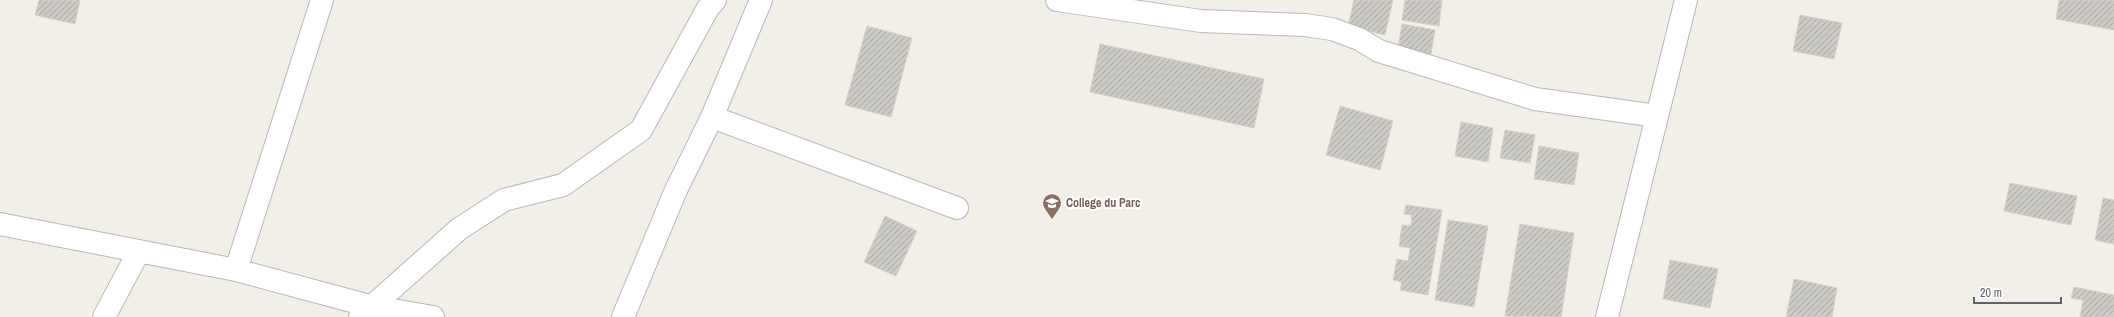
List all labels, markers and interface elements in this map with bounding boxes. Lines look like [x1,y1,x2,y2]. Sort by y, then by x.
school or university icon: College du Parc [1041,192,1063,220]
place label: College du Parc [1066,195,1141,211]
scale bar [1974,279,2061,305]
text: 20 m [1980,285,2002,301]

